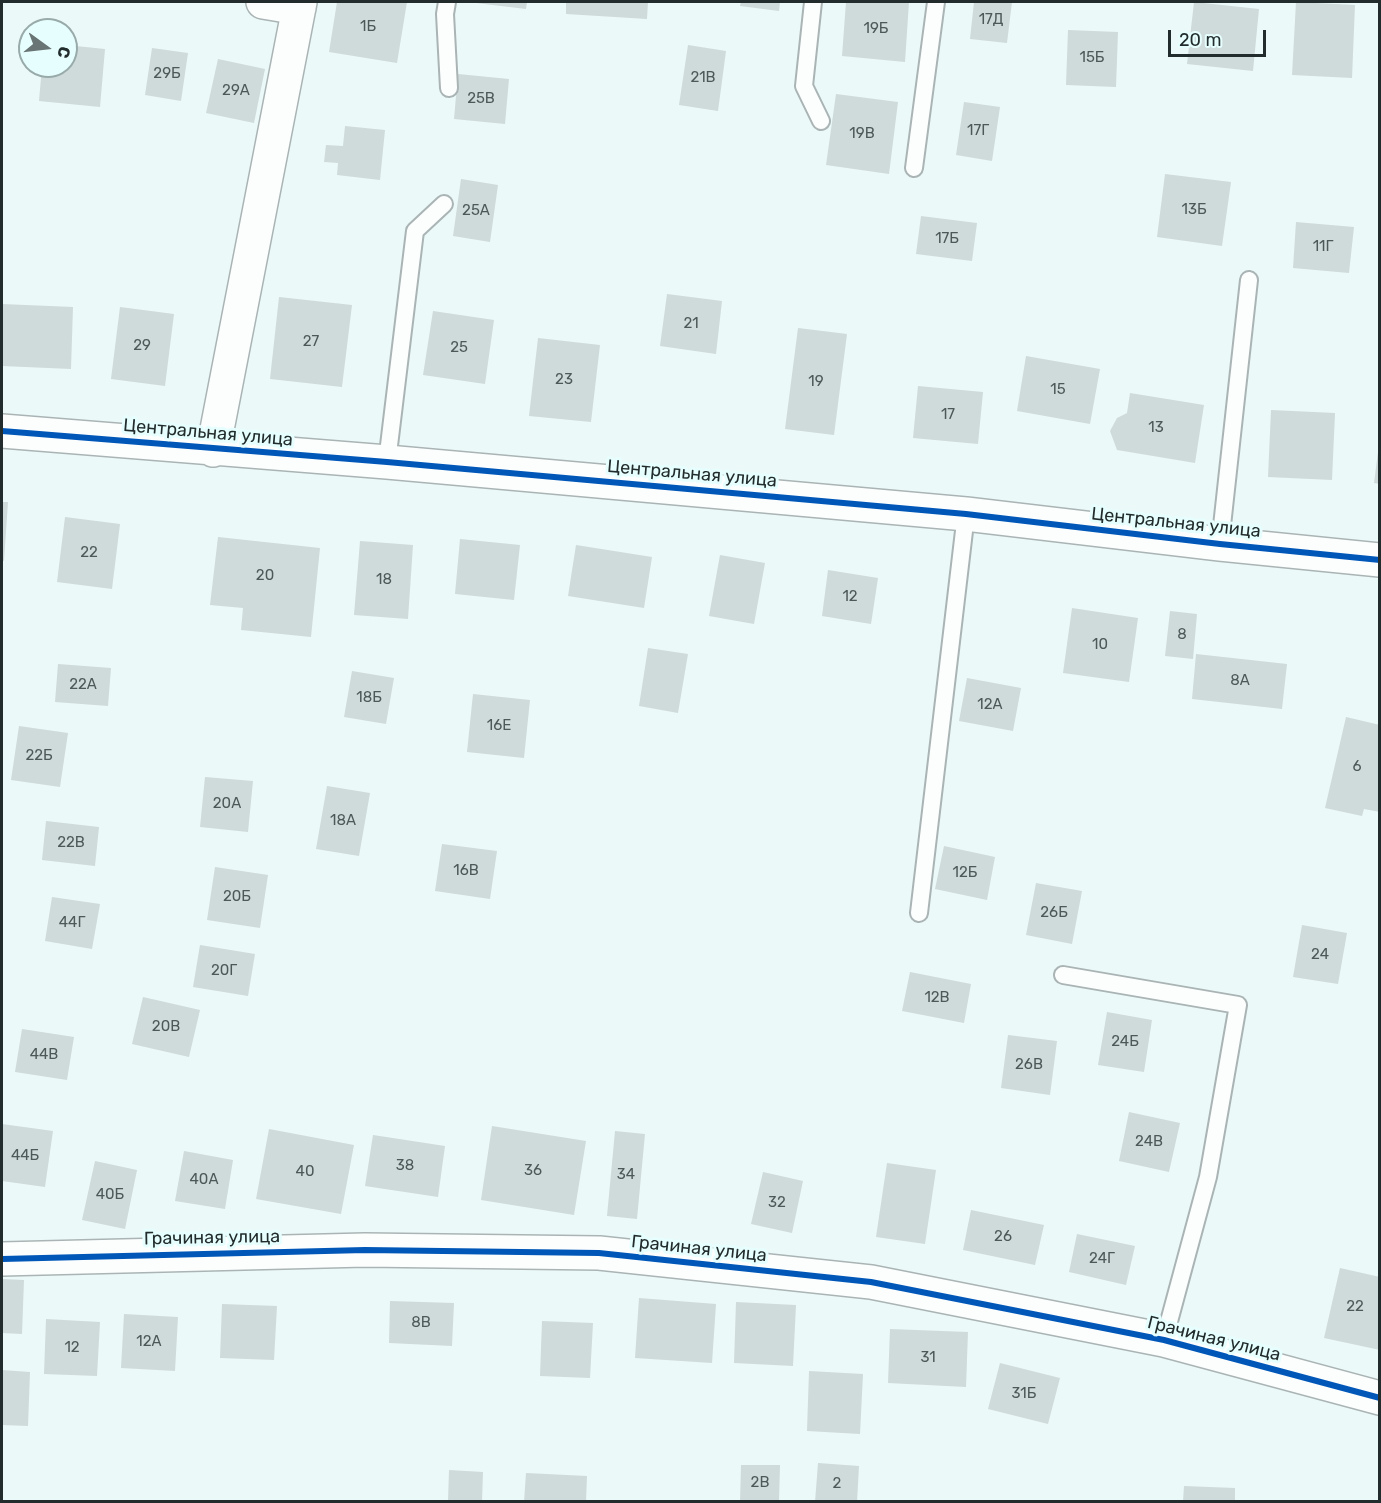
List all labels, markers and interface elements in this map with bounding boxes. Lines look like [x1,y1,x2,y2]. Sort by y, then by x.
house number: 17Д [979,11,1003,29]
north arrow [18,18,78,78]
house number: 1Б [360,18,376,36]
scale bar [1171,18,1268,56]
house number: 19Б [864,20,888,38]
text: 20 m [1179,29,1221,51]
text: С [53,44,75,60]
house number: 15Б [1080,49,1104,67]
house number: 29Б [153,65,181,83]
house number: 21В [690,69,716,87]
house number: 29А [222,82,250,100]
house number: 25В [467,90,495,108]
house number: 17Г [967,122,989,140]
house number: 19В [849,125,875,143]
house number: 13Б [1181,201,1207,219]
house number: 25А [462,202,490,220]
house number: 17Б [935,230,959,248]
house number: 11Г [1313,238,1333,256]
house number: 21 [683,315,699,333]
house number: 27 [303,333,319,351]
house number: 29 [133,337,151,355]
house number: 25 [450,339,468,357]
house number: 23 [555,371,573,389]
house number: 19 [808,373,824,391]
house number: 15 [1050,381,1066,399]
house number: 17 [941,406,955,424]
street label: Центральная улица [122,415,294,451]
house number: 13 [1148,419,1164,437]
street label: Центральная улица [606,456,778,492]
street label: Центральная улица [1090,503,1262,543]
house number: 22 [80,544,98,562]
house number: 20 [256,567,274,585]
house number: 18 [376,571,392,589]
house number: 12 [842,588,858,606]
house number: 8 [1177,626,1187,644]
house number: 10 [1092,636,1108,654]
house number: 8А [1230,672,1250,690]
house number: 22А [69,676,97,694]
house number: 18Б [356,689,382,707]
house number: 12А [977,696,1003,714]
house number: 16Е [487,717,511,735]
house number: 22Б [25,747,53,765]
house number: 6 [1352,758,1362,776]
house number: 20А [213,795,241,813]
house number: 18А [330,812,356,830]
house number: 22В [57,834,85,852]
house number: 16В [453,862,479,880]
house number: 12Б [953,864,977,882]
house number: 20Б [223,888,251,906]
house number: 26Б [1040,904,1068,922]
house number: 44Г [59,914,85,932]
house number: 24 [1311,946,1329,964]
house number: 20Г [211,962,237,980]
house number: 12В [924,989,950,1007]
house number: 20В [152,1018,180,1036]
house number: 24Б [1111,1033,1139,1051]
house number: 44В [30,1046,58,1064]
house number: 26В [1015,1056,1043,1074]
house number: 24В [1135,1133,1163,1151]
house number: 44Б [11,1147,39,1165]
house number: 38 [396,1157,414,1175]
house number: 36 [524,1162,542,1180]
house number: 40 [296,1163,314,1181]
house number: 34 [617,1166,635,1184]
house number: 40А [190,1171,218,1189]
house number: 40Б [96,1186,124,1204]
house number: 32 [768,1194,786,1212]
street label: Грачиная улица [144,1226,280,1250]
house number: 26 [994,1228,1012,1246]
street label: Грачиная улица [630,1231,768,1267]
house number: 24Г [1089,1250,1115,1268]
house number: 22 [1346,1298,1364,1316]
street label: Грачиная улица [1145,1312,1283,1366]
house number: 8В [411,1314,431,1332]
house number: 12А [136,1333,162,1351]
house number: 12 [64,1339,80,1357]
house number: 31 [920,1349,936,1367]
house number: 31Б [1012,1385,1036,1403]
house number: 2В [751,1474,769,1492]
house number: 2 [833,1475,841,1493]

